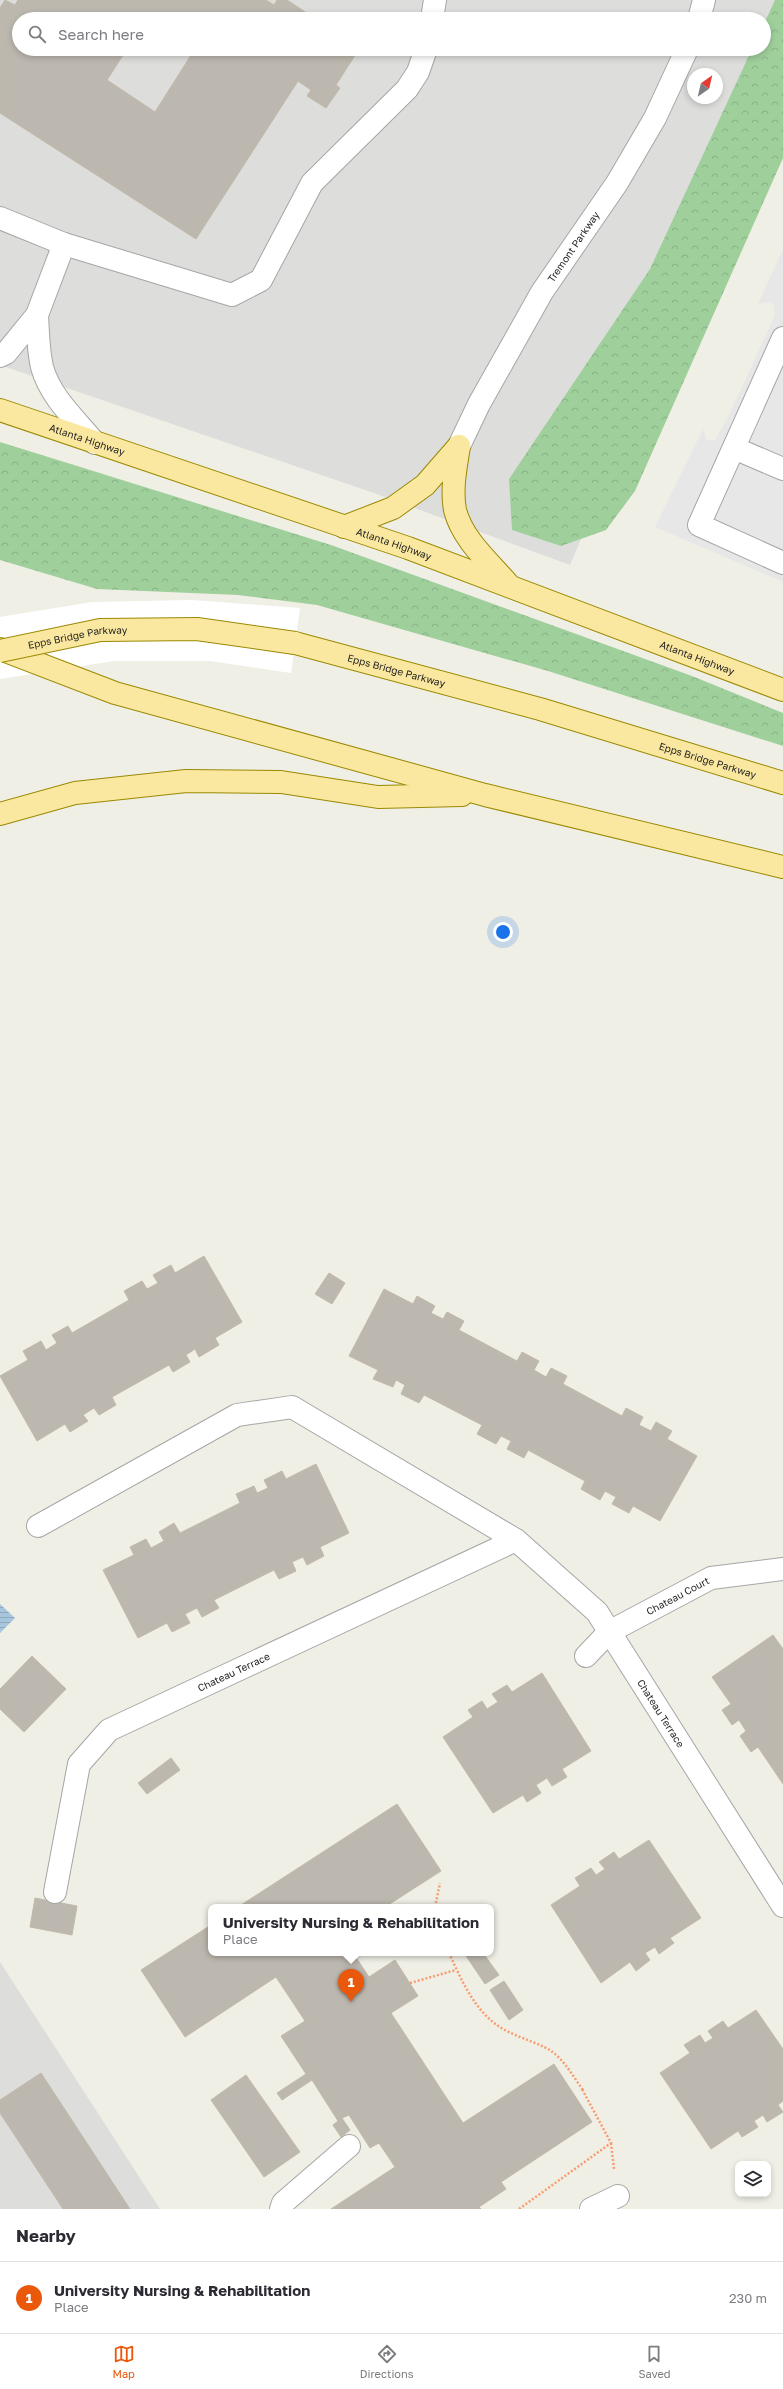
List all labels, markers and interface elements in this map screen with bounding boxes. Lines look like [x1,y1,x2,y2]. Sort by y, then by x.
search box [12,12,771,56]
icon: search [26,23,48,45]
text: Search here [58,25,144,43]
north arrow [687,68,723,104]
street label: Tremont Parkway [545,209,602,284]
street label: Atlanta Highway [48,421,127,458]
street label: Atlanta Highway [355,525,434,563]
street label: Epps Bridge Parkway [27,624,128,651]
street label: Atlanta Highway [658,638,737,677]
street label: Epps Bridge Parkway [346,651,447,689]
street label: Epps Bridge Parkway [658,740,758,781]
your location [493,922,513,942]
street label: Chateau Court [644,1574,711,1617]
street label: Chateau Terrace [195,1650,272,1694]
street label: Chateau Terrace [635,1677,687,1750]
popup [208,1904,494,1956]
text: University Nursing & Rehabilitation [223,1913,479,1931]
text: Place [223,1931,258,1947]
pin: 1 [338,1969,364,2002]
map controls [735,2161,771,2197]
button: layers [735,2161,771,2197]
text: Nearby [16,2225,76,2246]
text: University Nursing & Rehabilitation [54,2281,310,2299]
text: 1 [26,2290,32,2306]
text: 230 m [729,2290,767,2306]
text: Place [54,2299,89,2315]
tab: Map [112,2343,135,2380]
tab: Directions [360,2343,414,2380]
tab: Saved [638,2343,671,2380]

